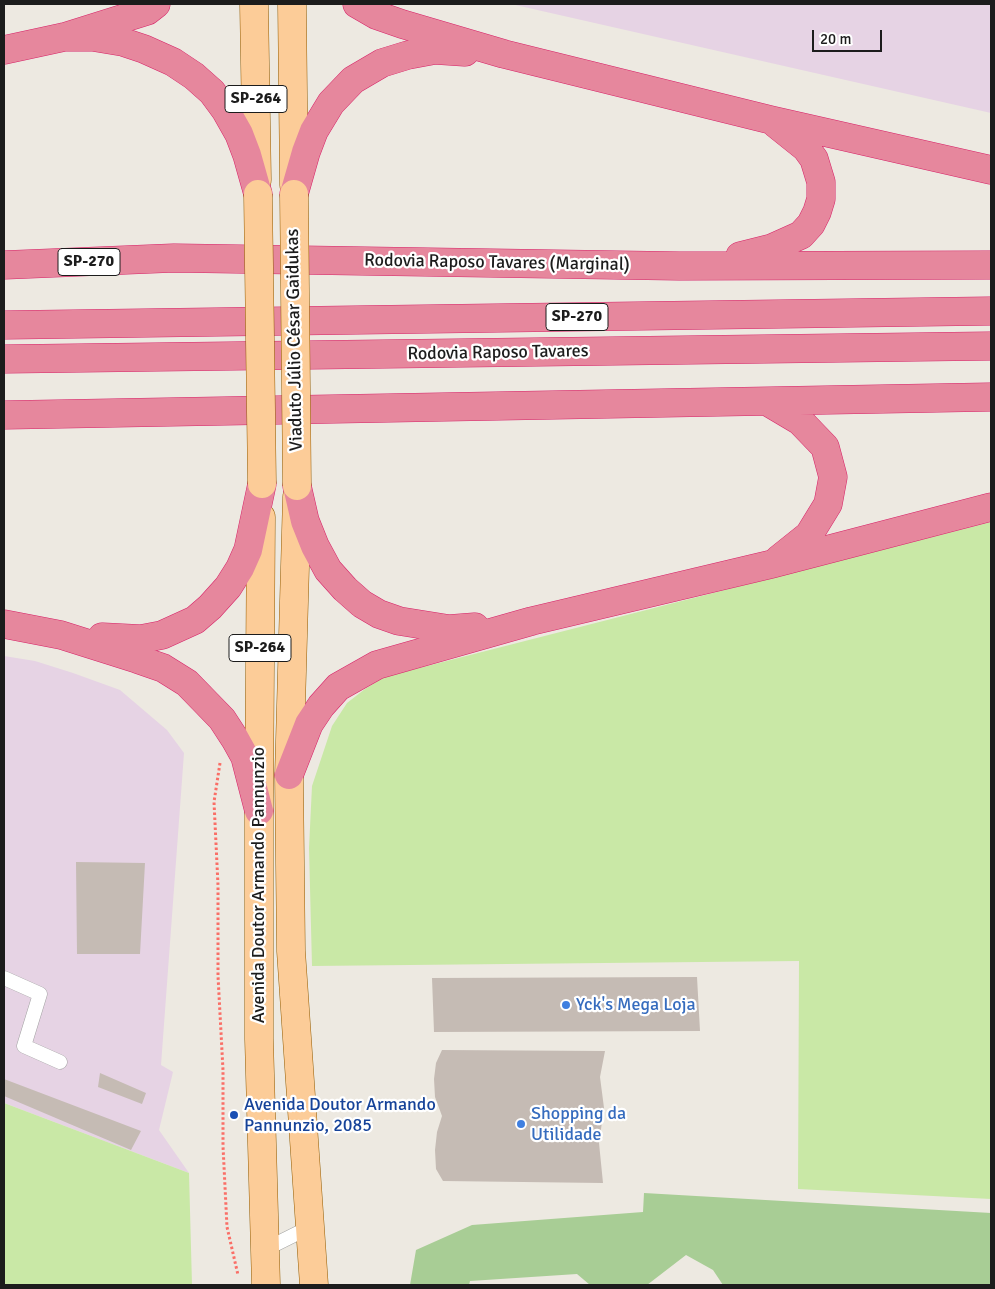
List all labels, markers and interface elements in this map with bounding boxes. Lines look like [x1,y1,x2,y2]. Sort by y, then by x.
scale bar [815,20,885,52]
text: 20 m [820,30,851,48]
road number: SP-264 [225,86,287,112]
street label: Viaduto Júlio César Gaidukas [282,228,308,452]
road number: SP-270 [58,248,120,276]
street label: Rodovia Raposo Tavares (Marginal) [364,250,630,276]
road number: SP-270 [546,304,608,330]
street label: Rodovia Raposo Tavares [407,341,589,365]
road number: SP-264 [229,634,291,661]
street label: Avenida Doutor Armando Pannunzio [248,747,270,1023]
place label: Yck's Mega Loja [576,994,696,1016]
marker: Yck's Mega Loja [560,999,572,1011]
place label: Avenida Doutor Armando Pannunzio, 2085 [244,1094,436,1136]
place label: Shopping da Utilidade [531,1103,626,1146]
marker: Avenida Doutor Armando Pannunzio, 2085 [228,1109,240,1121]
marker: Shopping da Utilidade [515,1118,527,1130]

